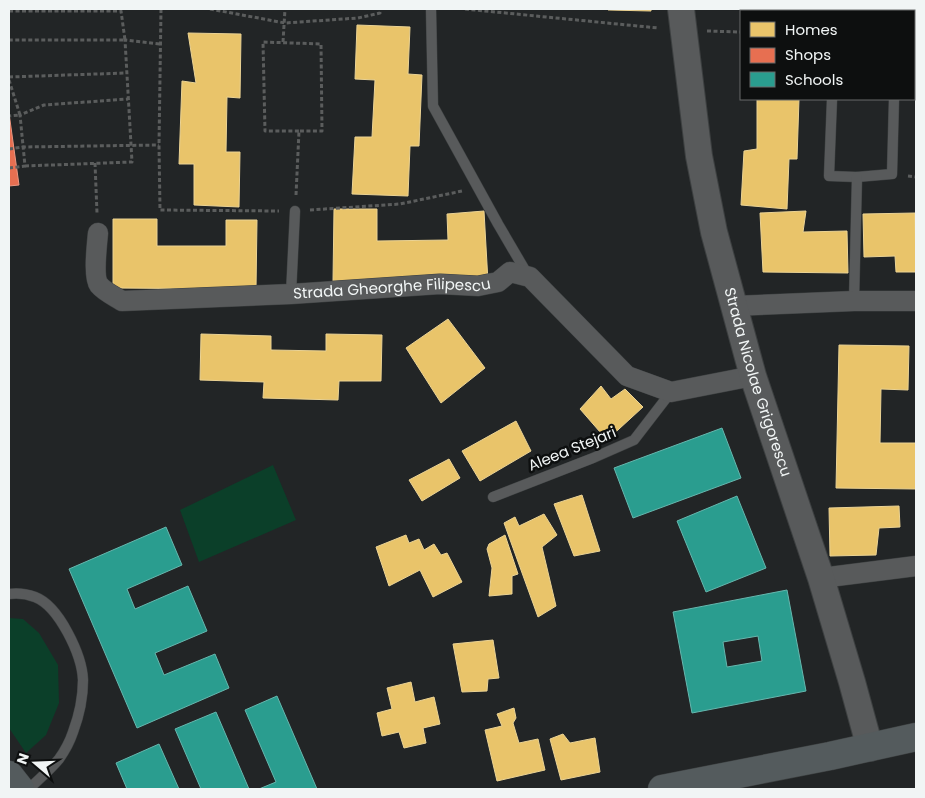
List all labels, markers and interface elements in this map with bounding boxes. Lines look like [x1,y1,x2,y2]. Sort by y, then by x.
legend [740,10,915,100]
text: Homes [785,19,838,40]
text: Shops [785,44,831,65]
text: Schools [785,69,843,90]
street label: Strada Gheorghe Filipescu [292,273,492,304]
street label: Strada Nicolae Grigorescu [720,285,797,479]
street label: Aleea Stejari [525,421,619,476]
north arrow [10,738,60,788]
text: N [12,751,34,767]

